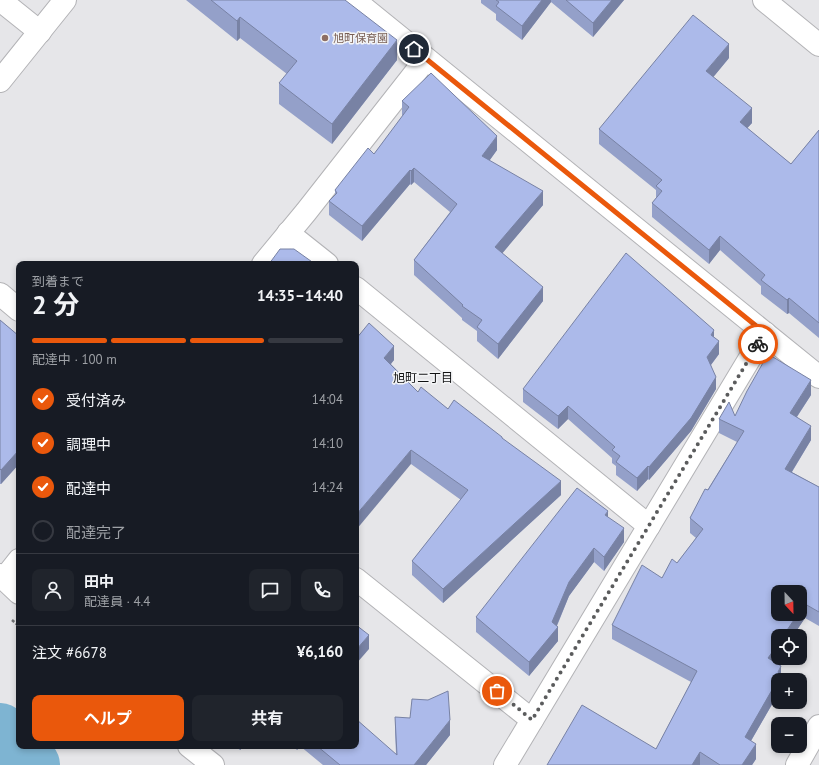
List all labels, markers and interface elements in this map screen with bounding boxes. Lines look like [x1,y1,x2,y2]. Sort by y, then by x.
place label: 旭町保育園 [333,31,388,45]
pin [397,32,431,66]
marker: 旭町保育園 [320,33,330,43]
icon: home [403,38,425,60]
text: 到着まで [32,273,84,290]
text: 14:35–14:40 [257,286,343,305]
text: 2 分 [32,288,79,321]
courier [738,324,778,364]
icon: bike [747,333,769,355]
text: 配達中 · 100 m [32,351,117,368]
district label: 旭町二丁目 [393,370,453,385]
icon: check [32,388,54,410]
text: 受付済み [66,391,126,410]
text: 14:04 [312,391,343,408]
icon: check [32,432,54,454]
text: 調理中 [66,435,111,454]
text: 14:10 [312,435,343,452]
icon: check [32,476,54,498]
text: 配達中 [66,479,111,498]
text: 14:24 [312,479,343,496]
text: 配達完了 [66,523,126,542]
button: person [32,569,74,611]
button: chat [249,569,291,611]
button: phone [301,569,343,611]
text: 田中 [84,572,114,591]
north arrow [771,585,807,621]
map controls [771,585,807,753]
text: 配達員 · 4.4 [84,593,150,610]
button: locate [771,629,807,665]
text: ¥6,160 [297,642,343,661]
text: 注文 #6678 [32,643,107,662]
button: + [771,673,807,709]
pin [480,674,514,708]
icon: bag [486,680,508,702]
button: ヘルプ [32,695,184,741]
button: 共有 [192,695,343,741]
button: − [771,717,807,753]

